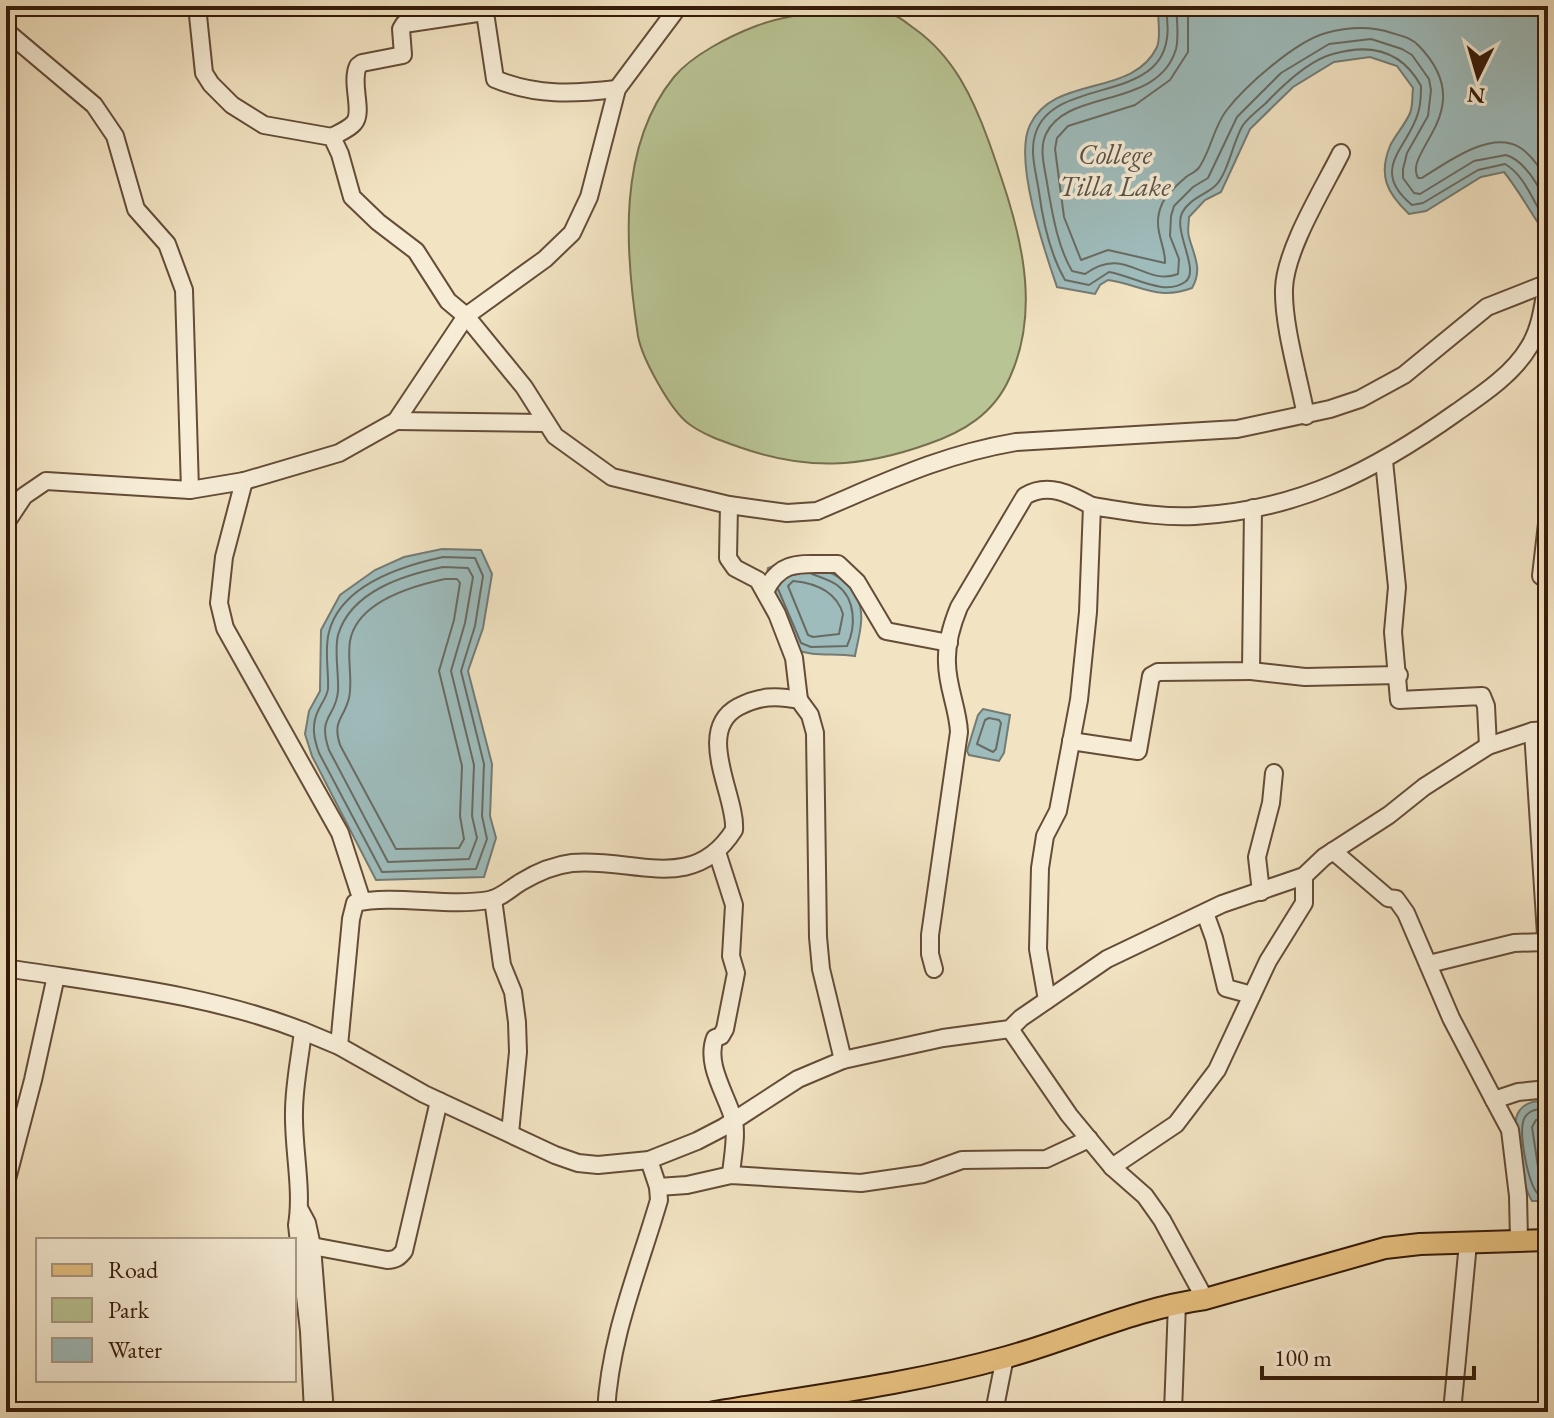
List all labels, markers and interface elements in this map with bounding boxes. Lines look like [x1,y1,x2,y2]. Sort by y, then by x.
north arrow [1438,36,1518,116]
text: N [1466,80,1486,111]
water label: College Tilla Lake [1059,136,1171,204]
legend [36,1238,296,1382]
text: Road [108,1254,159,1285]
text: Park [108,1294,150,1325]
scale bar [1262,1330,1474,1380]
text: Water [108,1334,162,1365]
text: 100 m [1274,1342,1332,1373]

